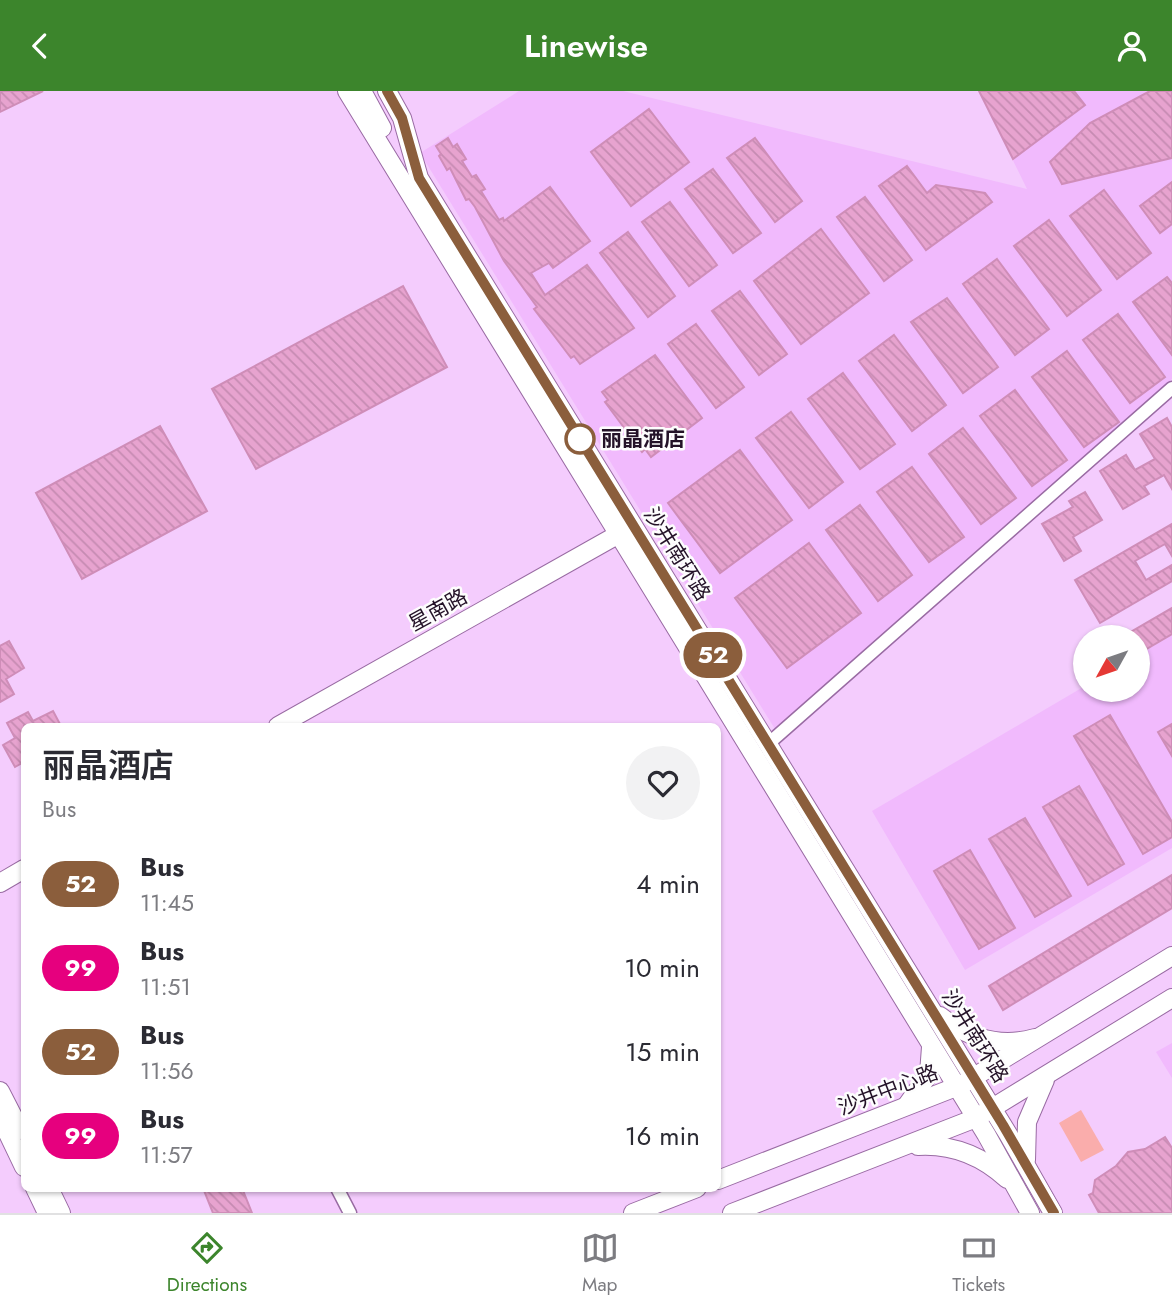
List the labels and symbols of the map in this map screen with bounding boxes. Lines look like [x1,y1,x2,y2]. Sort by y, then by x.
marker: 丽晶酒店 [565,424,595,454]
place label: 丽晶酒店 [601,424,685,454]
street label: 沙井南环路 [636,502,718,606]
street label: 星南路 [403,582,473,638]
north arrow [1073,625,1150,702]
line badge: 52 [682,632,744,678]
street label: 沙井南环路 [934,984,1016,1088]
street label: 沙井中心路 [834,1057,942,1123]

